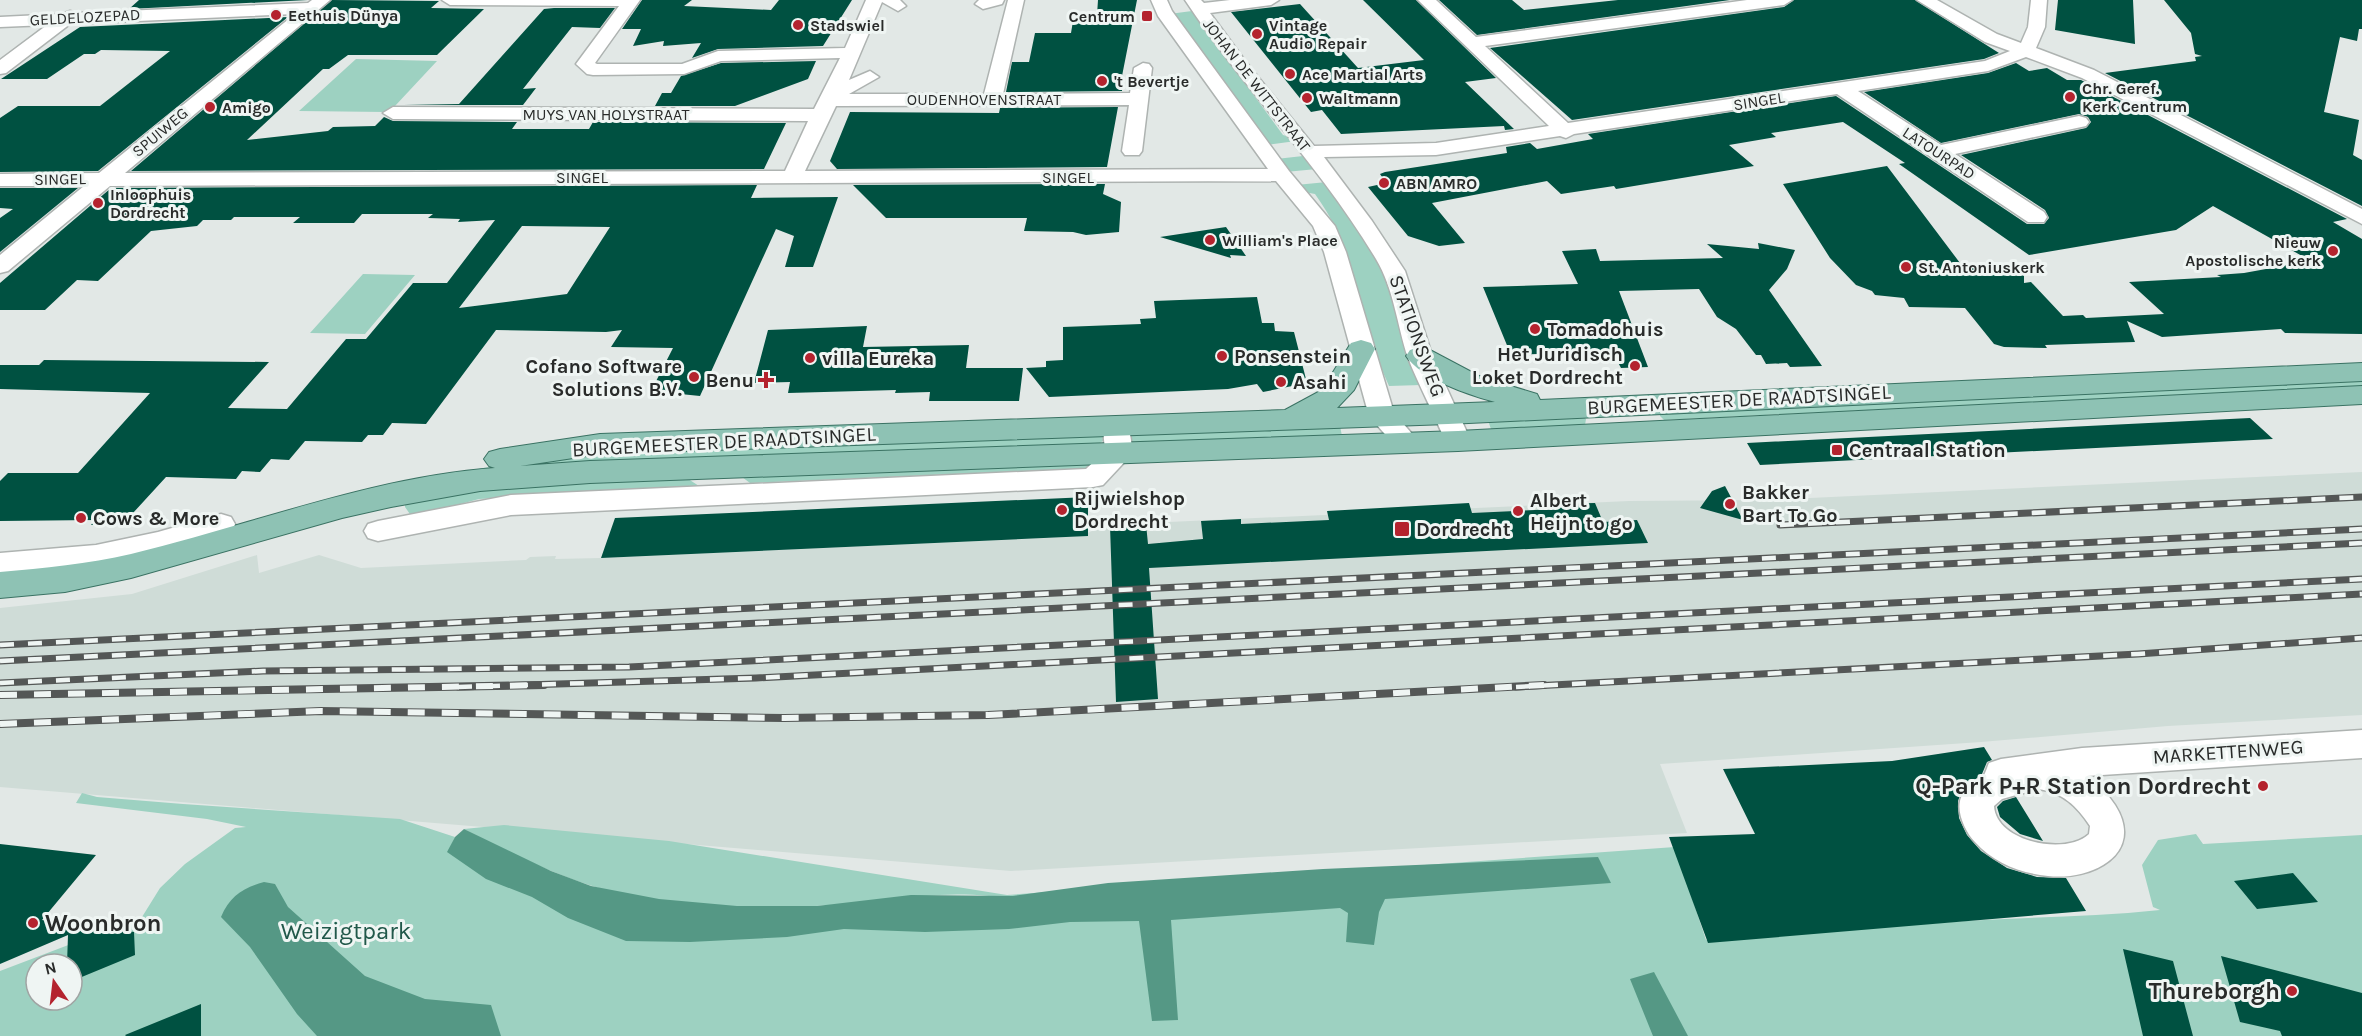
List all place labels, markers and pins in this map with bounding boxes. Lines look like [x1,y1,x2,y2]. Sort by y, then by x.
place label: Eethuis Dünya [288,6,398,25]
place label: Centrum [1069,7,1135,26]
marker: Eethuis Dünya [269,8,283,22]
marker: Centrum [1140,9,1154,23]
place label: Stadswiel [810,16,885,35]
place label: Vintage Audio Repair [1269,16,1367,53]
marker: Stadswiel [791,18,805,32]
marker: Vintage Audio Repair [1250,27,1264,41]
place label: Ace Martial Arts [1302,65,1424,84]
marker: Ace Martial Arts [1283,67,1297,81]
place label: 't Bevertje [1114,72,1189,91]
marker: 't Bevertje [1095,74,1109,88]
place label: Chr. Geref. Kerk Centrum [2082,79,2187,116]
place label: Waltmann [1319,89,1399,108]
marker: Chr. Geref. Kerk Centrum [2063,90,2077,104]
marker: Waltmann [1300,91,1314,105]
place label: Amigo [222,98,271,117]
marker: Amigo [203,100,217,114]
place label: ABN AMRO [1396,174,1477,193]
marker: ABN AMRO [1377,176,1391,190]
place label: Inloophuis Dordrecht [110,185,191,222]
marker: Inloophuis Dordrecht [91,196,105,210]
place label: William's Place [1222,231,1338,250]
marker: William's Place [1203,233,1217,247]
place label: Nieuw Apostolische kerk [2185,233,2322,270]
marker: Nieuw Apostolische kerk [2326,244,2340,258]
place label: St. Antoniuskerk [1918,258,2045,277]
marker: St. Antoniuskerk [1899,260,1913,274]
place label: Tomadohuis [1547,318,1664,341]
marker: Tomadohuis [1528,322,1542,336]
place label: Het Juridisch Loket Dordrecht [1472,343,1623,389]
place label: Ponsenstein [1234,345,1351,368]
place label: villa Eureka [822,347,934,370]
marker: Ponsenstein [1215,349,1229,363]
marker: villa Eureka [803,351,817,365]
place label: Cofano Software Solutions B.V. [526,355,682,401]
marker: Het Juridisch Loket Dordrecht [1628,359,1642,373]
place label: Benu [705,369,754,392]
marker: Cofano Software Solutions B.V. [687,370,701,384]
place label: Asahi [1293,371,1347,394]
marker: Benu [759,373,773,387]
marker: Asahi [1274,375,1288,389]
place label: Centraal Station [1849,439,2006,462]
marker: Centraal Station [1830,443,1844,457]
place label: Bakker Bart To Go [1742,481,1838,527]
place label: Rijwielshop Dordrecht [1074,487,1185,533]
place label: Albert Heijn to go [1530,489,1633,535]
marker: Bakker Bart To Go [1723,497,1737,511]
marker: Rijwielshop Dordrecht [1055,503,1069,517]
marker: Albert Heijn to go [1511,504,1525,518]
place label: Cows & More [93,507,219,530]
marker: Cows & More [74,511,88,525]
place label: Dordrecht [1416,518,1511,541]
marker: Dordrecht [1393,520,1411,538]
place label: Q-Park P+R Station Dordrecht [1915,772,2251,800]
marker: Q-Park P+R Station Dordrecht [2256,779,2270,793]
place label: Woonbron [45,909,162,937]
marker: Woonbron [26,916,40,930]
place label: Thureborgh [2149,977,2280,1005]
marker: Thureborgh [2285,984,2299,998]

